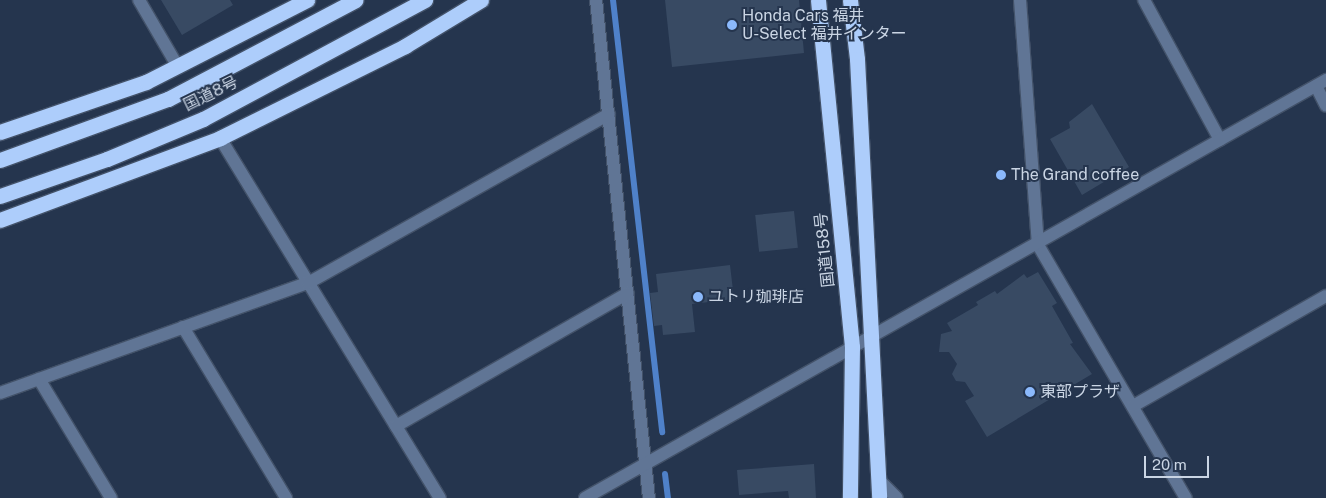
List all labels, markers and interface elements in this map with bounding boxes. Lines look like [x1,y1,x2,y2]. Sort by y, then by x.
place label: Honda Cars 福井 U-Select 福井インター [742,6,907,44]
marker: Honda Cars 福井 U-Select 福井インター [726,19,738,31]
street label: 国道8号 [181,73,241,115]
place label: The Grand coffee [1011,165,1140,185]
marker: The Grand coffee [995,169,1007,181]
street label: 国道158号 [812,212,838,288]
place label: ユトリ珈琲店 [708,287,804,307]
marker: ユトリ珈琲店 [692,291,704,303]
place label: 東部プラザ [1040,382,1120,402]
marker: 東部プラザ [1024,386,1036,398]
scale bar [1146,446,1211,478]
text: 20 m [1152,456,1187,473]

